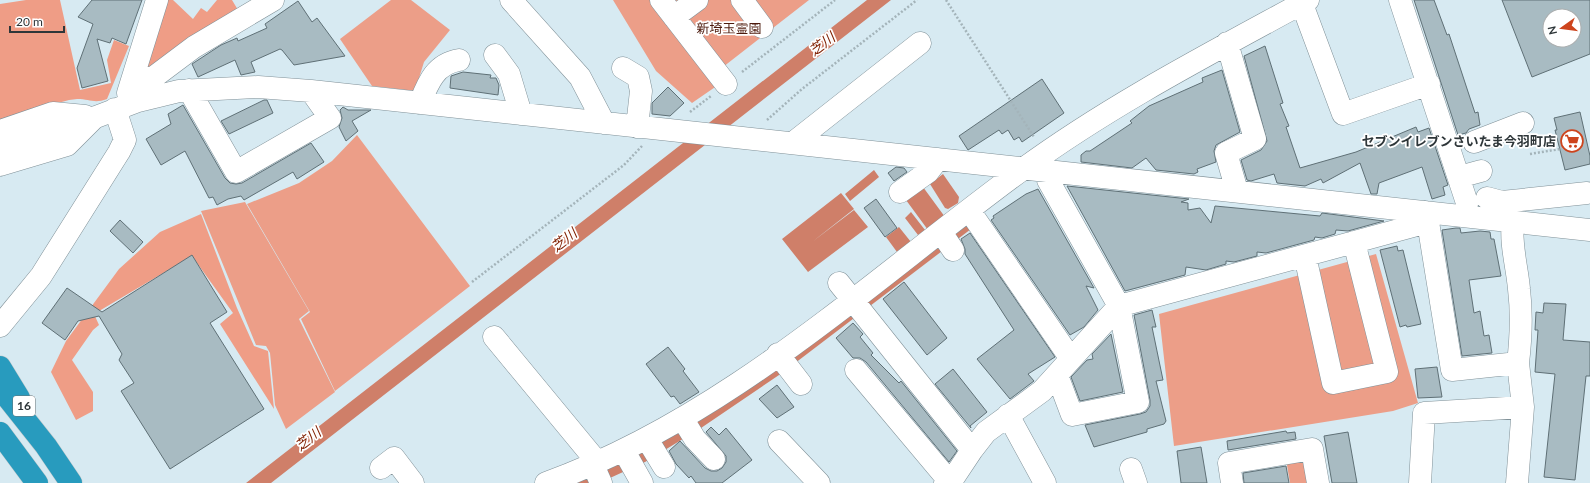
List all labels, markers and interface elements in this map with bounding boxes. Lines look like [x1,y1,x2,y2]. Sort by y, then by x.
scale bar [10,8,64,34]
north arrow [1542,8,1582,48]
text: 20 m [16,14,43,29]
park label: 新埼玉霊園 [696,20,762,36]
text: N [1544,25,1559,36]
water label: 芝川 [805,27,840,59]
supermarket icon: セブンイレブンさいたま今羽町店 [1559,128,1585,154]
place label: セブンイレブンさいたま今羽町店 [1361,133,1556,149]
water label: 芝川 [547,223,582,255]
road number: 16 [13,396,35,416]
water label: 芝川 [291,422,326,454]

